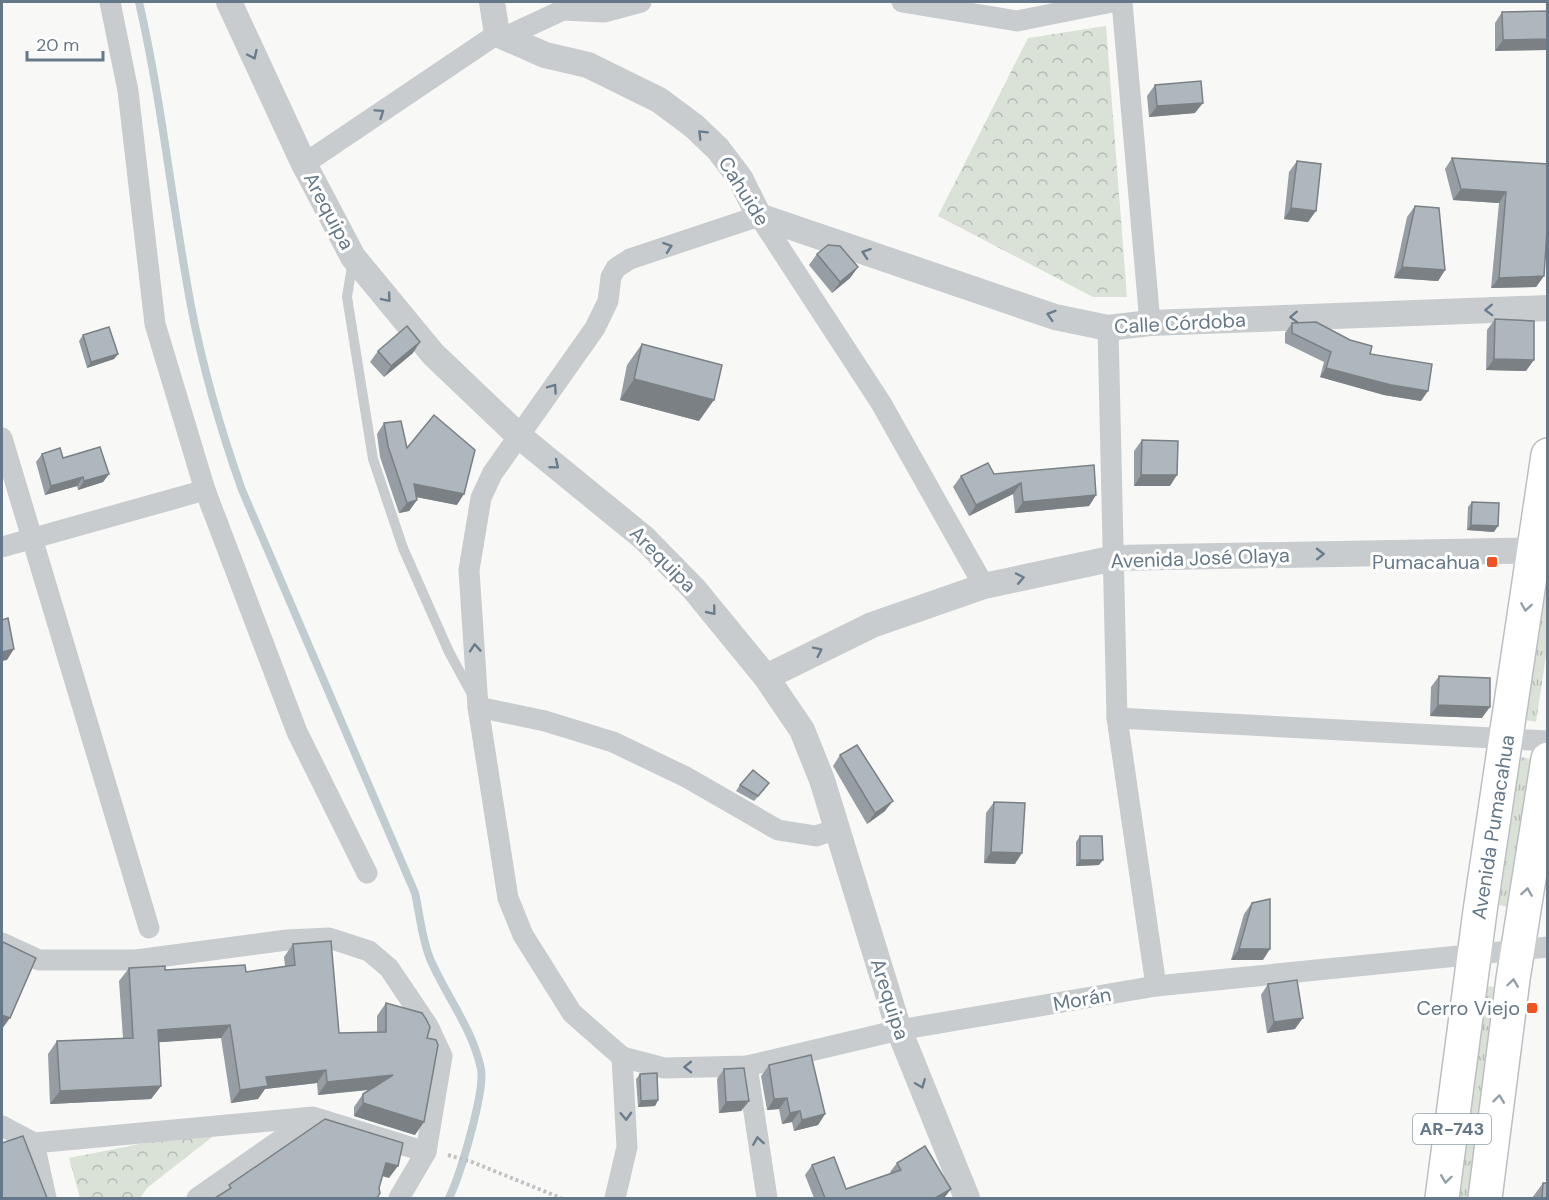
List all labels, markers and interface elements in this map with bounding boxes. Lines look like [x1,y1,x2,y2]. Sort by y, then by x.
scale bar [27,24,104,62]
text: 20 m [36,33,79,57]
one-way arrow [246,48,258,59]
one-way arrow [374,109,385,120]
one-way arrow [699,131,710,142]
street label: Cahuide [713,152,775,230]
street label: Arequipa [298,168,360,254]
one-way arrow [662,241,673,254]
one-way arrow [861,247,872,260]
one-way arrow [380,291,391,302]
one-way arrow [1485,304,1494,316]
street label: Calle Córdoba [1113,307,1247,339]
one-way arrow [1046,310,1057,322]
one-way arrow [1290,311,1299,324]
one-way arrow [546,384,557,395]
one-way arrow [548,457,559,468]
street label: Arequipa [624,520,702,598]
street label: Avenida José Olaya [1110,542,1290,574]
one-way arrow [1316,548,1325,560]
place label: Pumacahua [1372,549,1480,575]
marker: Pumacahua [1485,555,1499,569]
one-way arrow [1015,572,1025,585]
one-way arrow [1521,603,1533,612]
one-way arrow [705,605,716,616]
one-way arrow [468,644,481,653]
one-way arrow [812,647,823,659]
street label: Avenida Pumacahua [1466,733,1520,921]
one-way arrow [1520,887,1532,896]
street label: Arequipa [865,955,915,1043]
one-way arrow [1506,979,1519,988]
street label: Morán [1051,981,1113,1017]
place label: Cerro Viejo [1416,995,1520,1021]
marker: Cerro Viejo [1525,1001,1539,1015]
one-way arrow [684,1061,693,1073]
one-way arrow [914,1077,926,1088]
one-way arrow [1492,1094,1504,1103]
one-way arrow [619,1111,632,1120]
road number: AR-743 [1413,1114,1491,1144]
one-way arrow [753,1136,765,1145]
one-way arrow [1440,1174,1452,1184]

